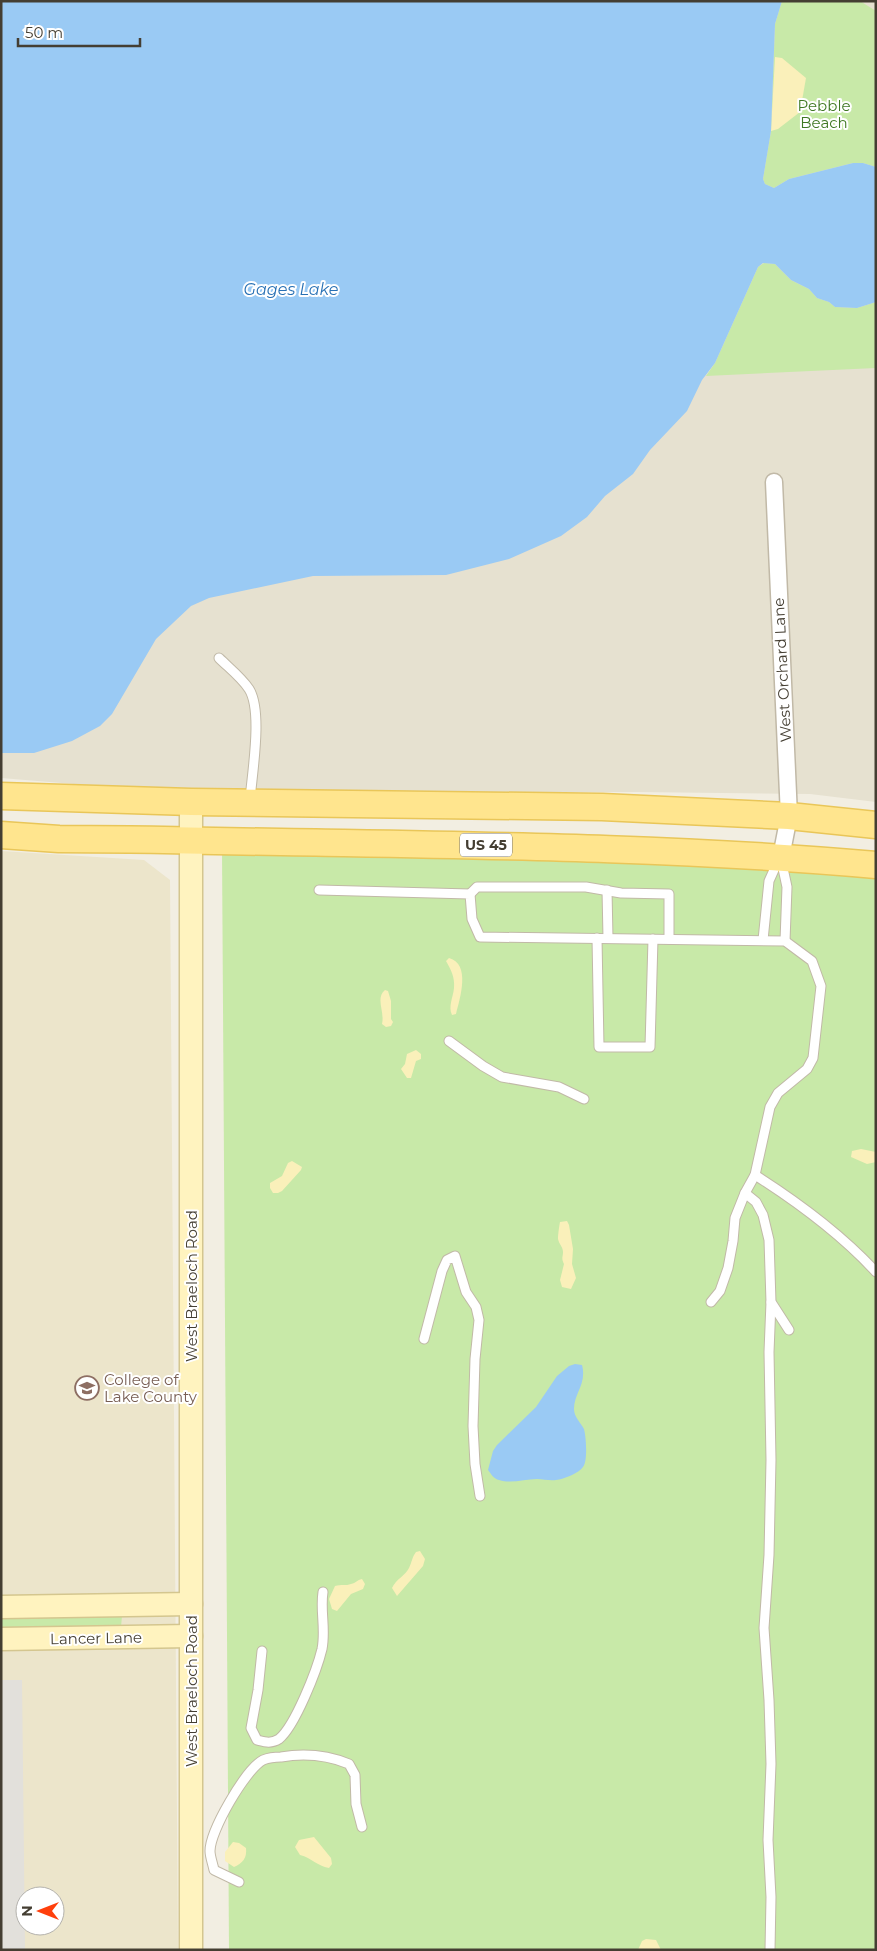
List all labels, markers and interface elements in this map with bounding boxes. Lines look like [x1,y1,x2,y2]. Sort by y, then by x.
scale bar [18,15,140,47]
text: 50 m [25,23,63,42]
park label: Pebble Beach [797,96,851,132]
water label: Gages Lake [244,280,338,299]
street label: West Orchard Lane [769,597,795,743]
road number: US 45 [460,834,512,856]
street label: West Braeloch Road [182,1210,201,1362]
place label: College of Lake County [104,1370,198,1406]
school or university icon: College of Lake County [74,1375,100,1401]
street label: West Braeloch Road [182,1615,201,1767]
street label: Lancer Lane [50,1628,142,1648]
north arrow [15,1886,65,1936]
text: N [18,1905,36,1917]

